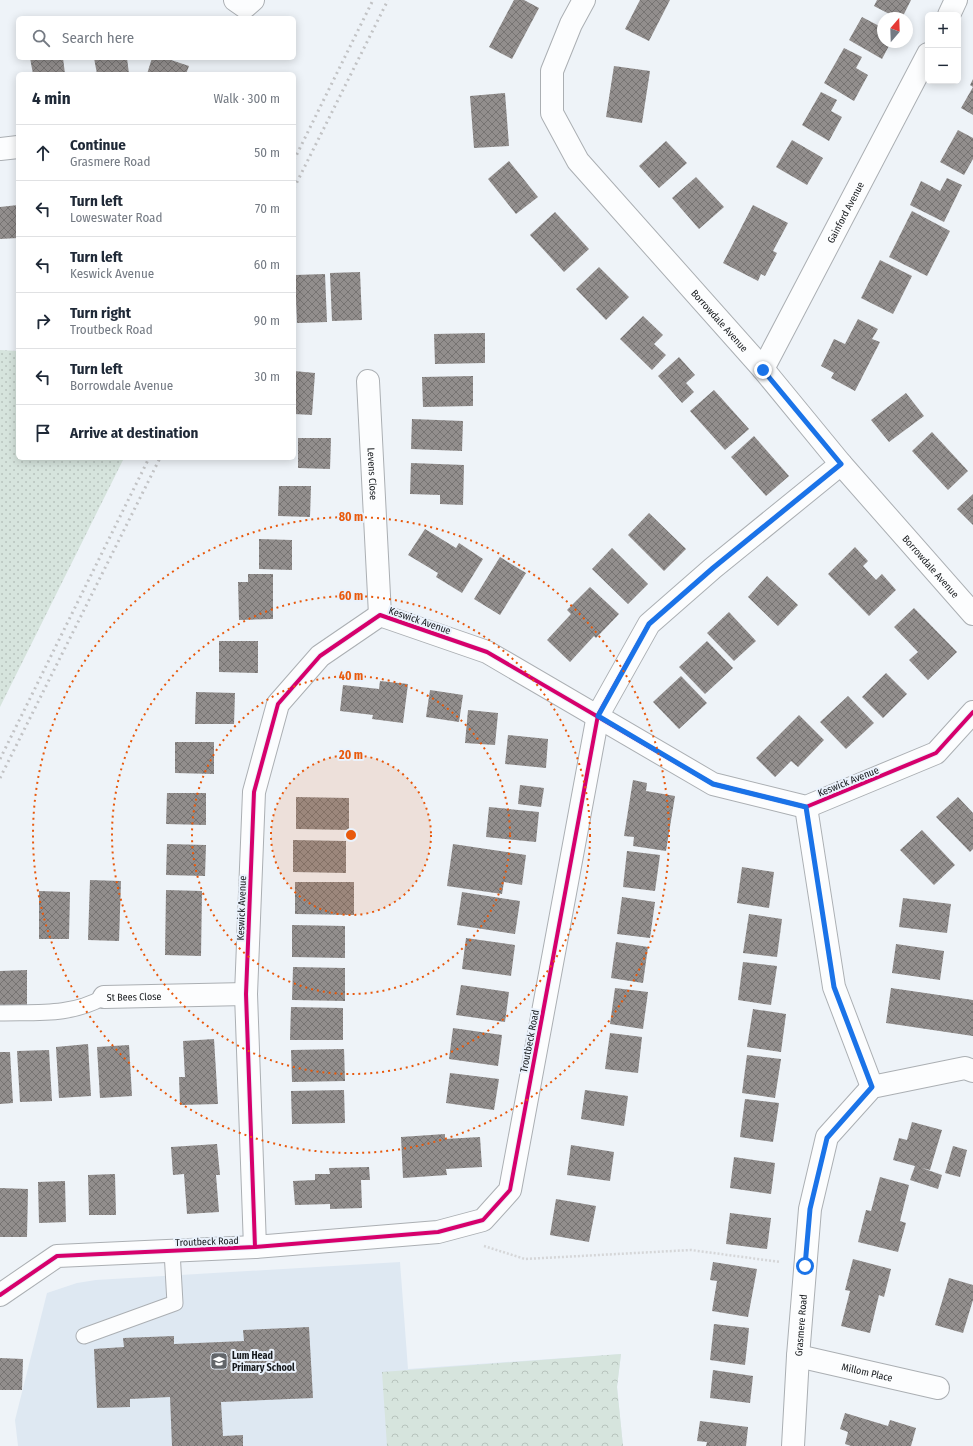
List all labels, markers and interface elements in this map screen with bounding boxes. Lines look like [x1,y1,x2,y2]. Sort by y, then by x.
north arrow [877,12,913,48]
map controls [925,12,961,84]
button: + [925,12,961,48]
search box [16,16,296,60]
icon: search [30,27,52,49]
text: Search here [62,29,134,47]
button: − [925,48,961,84]
text: 4 min [32,88,71,109]
text: Walk · 300 m [214,91,280,106]
text: Continue [70,136,126,154]
icon: ahead [32,142,54,164]
text: 50 m [254,145,280,160]
text: Grasmere Road [70,154,150,169]
street label: Gainford Avenue [825,180,867,245]
text: Turn left [70,192,123,210]
icon: left [32,198,54,220]
text: 70 m [255,201,280,216]
text: Loweswater Road [70,210,162,225]
text: Turn left [70,248,123,266]
icon: left [32,254,54,276]
text: 60 m [254,257,280,272]
text: Keswick Avenue [70,266,154,281]
street label: Borrowdale Avenue [688,287,750,355]
text: Turn right [70,304,131,322]
icon: right [32,310,54,332]
text: 90 m [254,313,280,328]
text: Troutbeck Road [70,322,153,337]
text: Turn left [70,360,123,378]
route end [754,361,772,379]
icon: left [32,366,54,388]
text: 30 m [254,369,280,384]
text: Borrowdale Avenue [70,378,173,393]
icon: arrive [32,422,54,444]
text: Arrive at destination [70,424,198,442]
street label: Levens Close [364,447,379,500]
text: 80 m [339,510,363,524]
street label: Borrowdale Avenue [899,533,961,601]
text: 60 m [339,589,363,603]
street label: Keswick Avenue [387,605,452,637]
text: 40 m [339,669,363,683]
text: 20 m [338,748,363,762]
street label: Keswick Avenue [816,764,881,800]
centre of rings [344,828,358,842]
street label: Keswick Avenue [235,875,249,941]
street label: St Bees Close [107,991,162,1004]
street label: Troutbeck Road [518,1009,542,1074]
street label: Troutbeck Road [175,1235,239,1249]
route start [796,1257,814,1275]
street label: Grasmere Road [793,1294,810,1357]
place label: Lum Head Primary School [232,1350,295,1374]
school or university icon: Lum Head Primary School [209,1351,229,1371]
street label: Millom Place [840,1361,894,1384]

